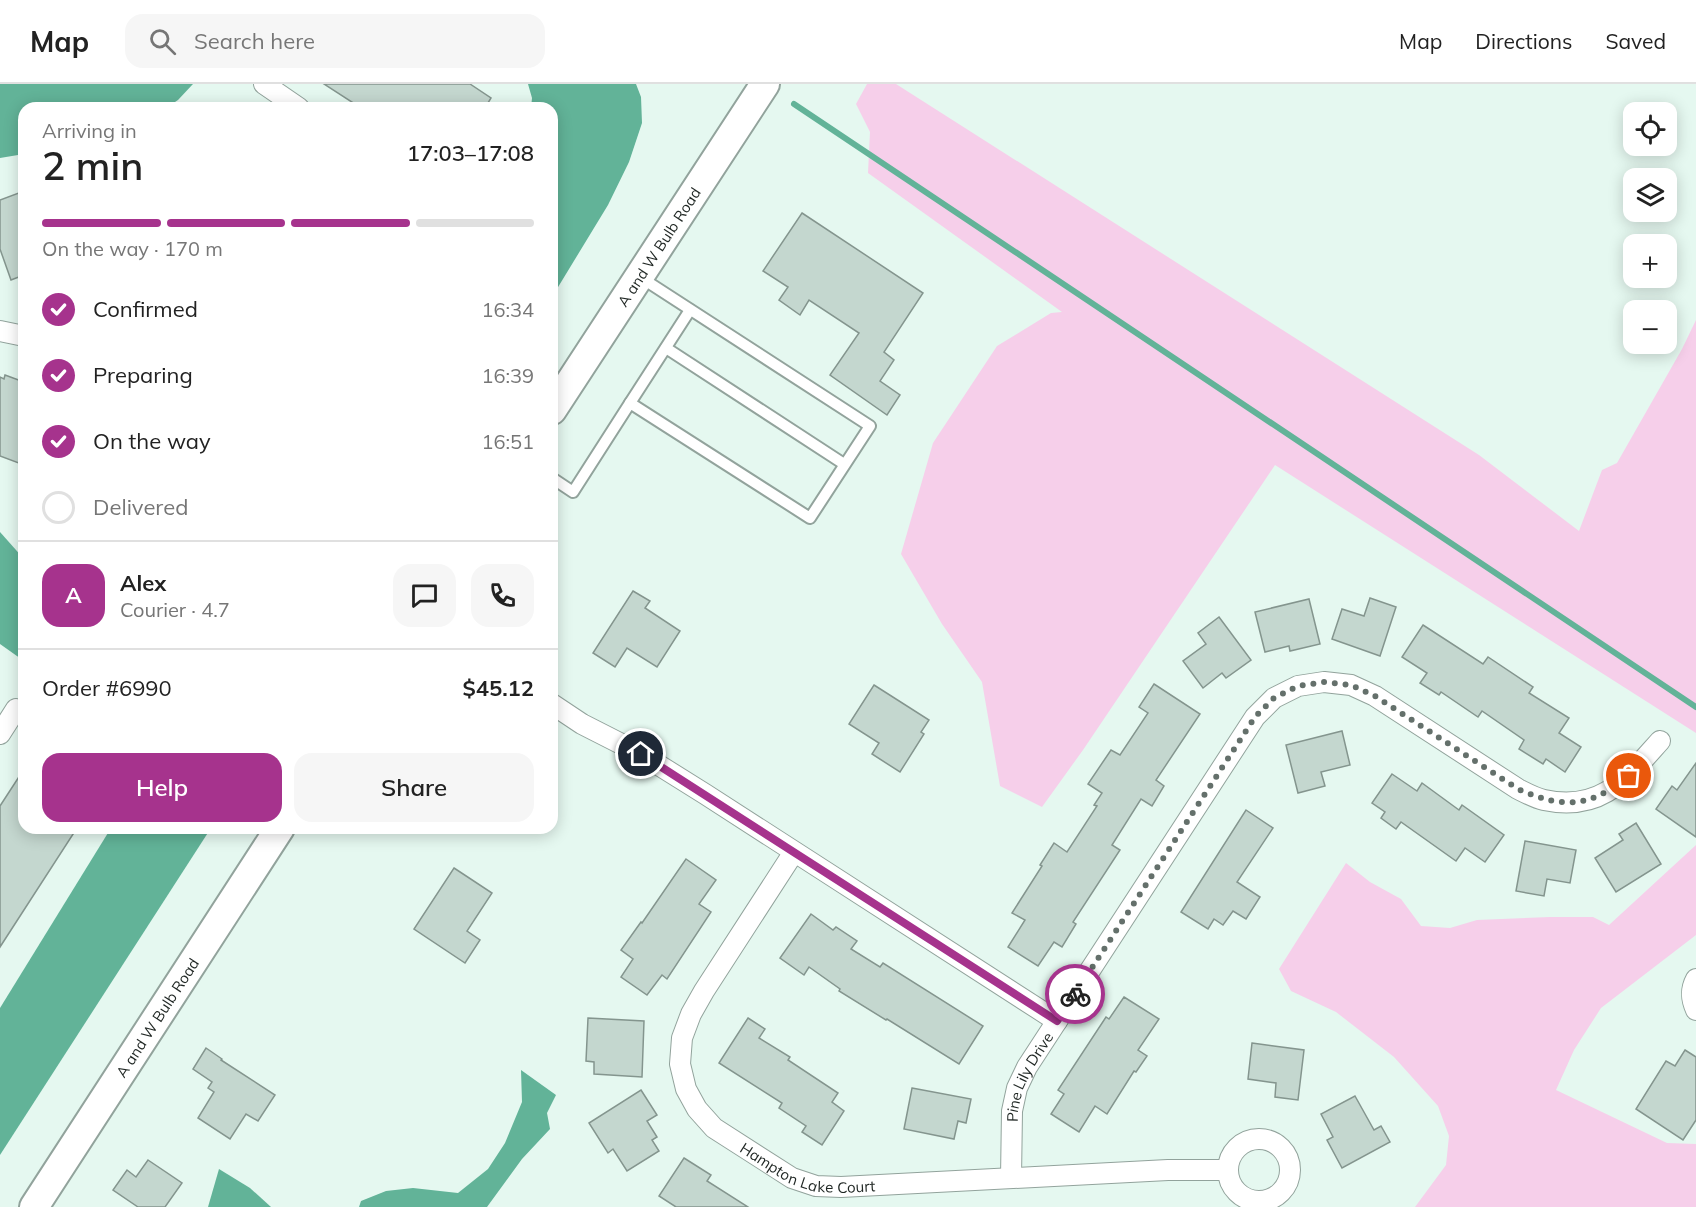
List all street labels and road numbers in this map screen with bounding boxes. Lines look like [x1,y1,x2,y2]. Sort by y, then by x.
street label: A and W Bulb Road [613,184,704,310]
street label: A and W Bulb Road [111,954,203,1081]
street label: Pine Lily Drive [1002,1028,1057,1122]
street label: Hampton Lake Court [737,1138,876,1197]

